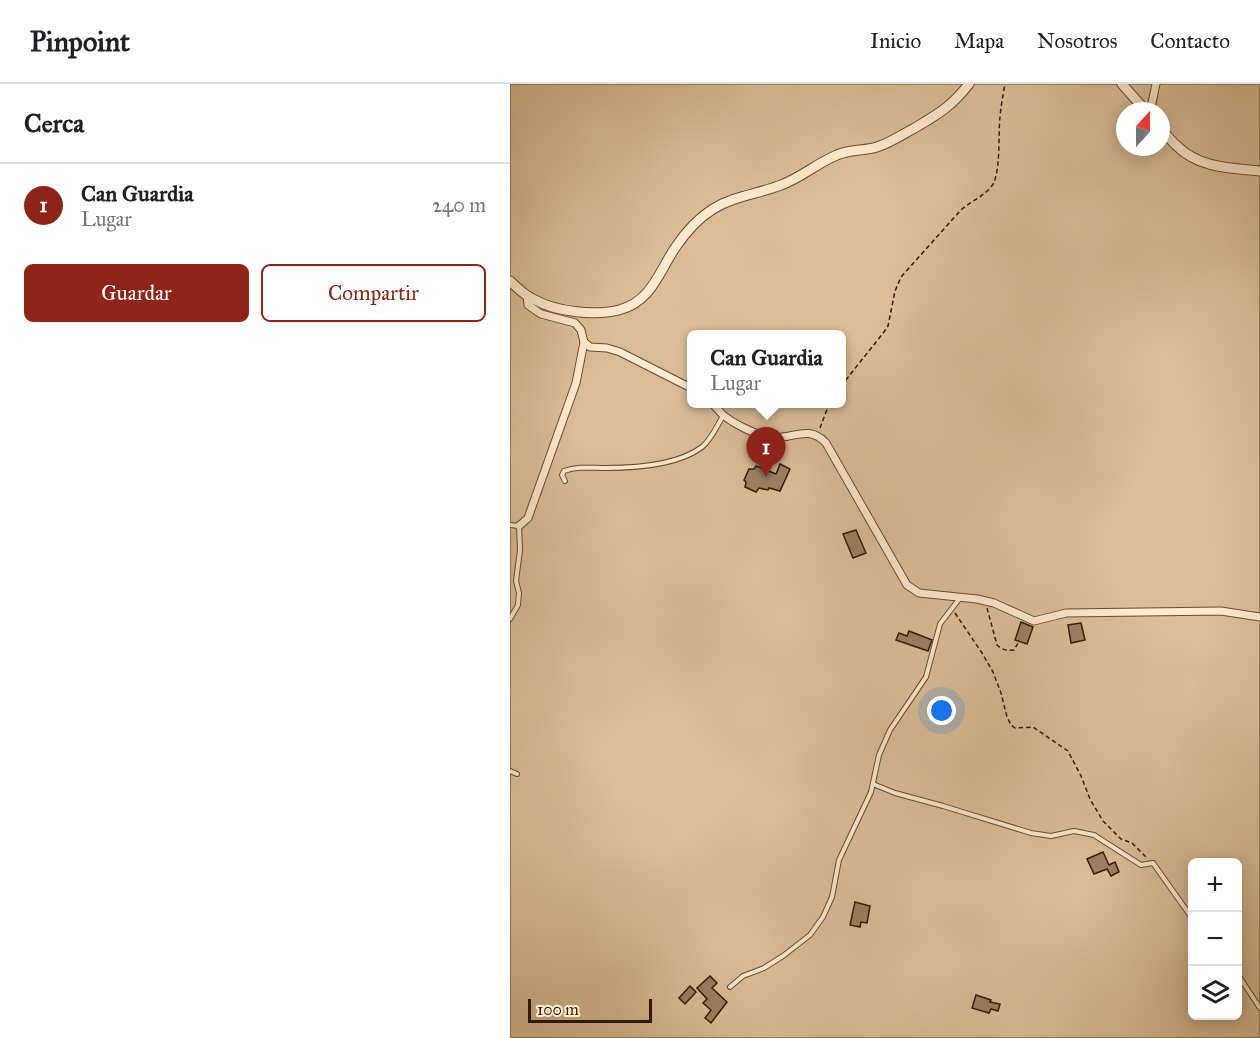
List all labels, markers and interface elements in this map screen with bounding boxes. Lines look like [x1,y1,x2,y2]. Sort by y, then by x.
text: Pinpoint [30,24,130,59]
text: Inicio [870,28,921,54]
text: Mapa [954,28,1004,54]
text: Nosotros [1037,28,1117,54]
text: Contacto [1150,28,1230,54]
north arrow [1116,102,1170,156]
text: Cerca [24,107,84,139]
text: Can Guardia [81,180,194,207]
text: 1 [40,193,47,217]
text: 240 m [432,193,486,217]
text: Lugar [81,207,132,231]
button: Guardar [24,264,249,322]
button: Compartir [261,264,486,322]
popup [687,330,846,408]
text: Can Guardia [710,344,823,371]
text: Lugar [710,371,761,395]
pin: 1 [746,428,786,477]
your location [927,696,956,725]
map controls [1188,858,1242,1020]
button: + [1188,858,1242,912]
button: − [1188,912,1242,966]
button: layers [1188,966,1242,1020]
scale bar [528,996,652,1024]
text: 100 m [537,1000,579,1019]

